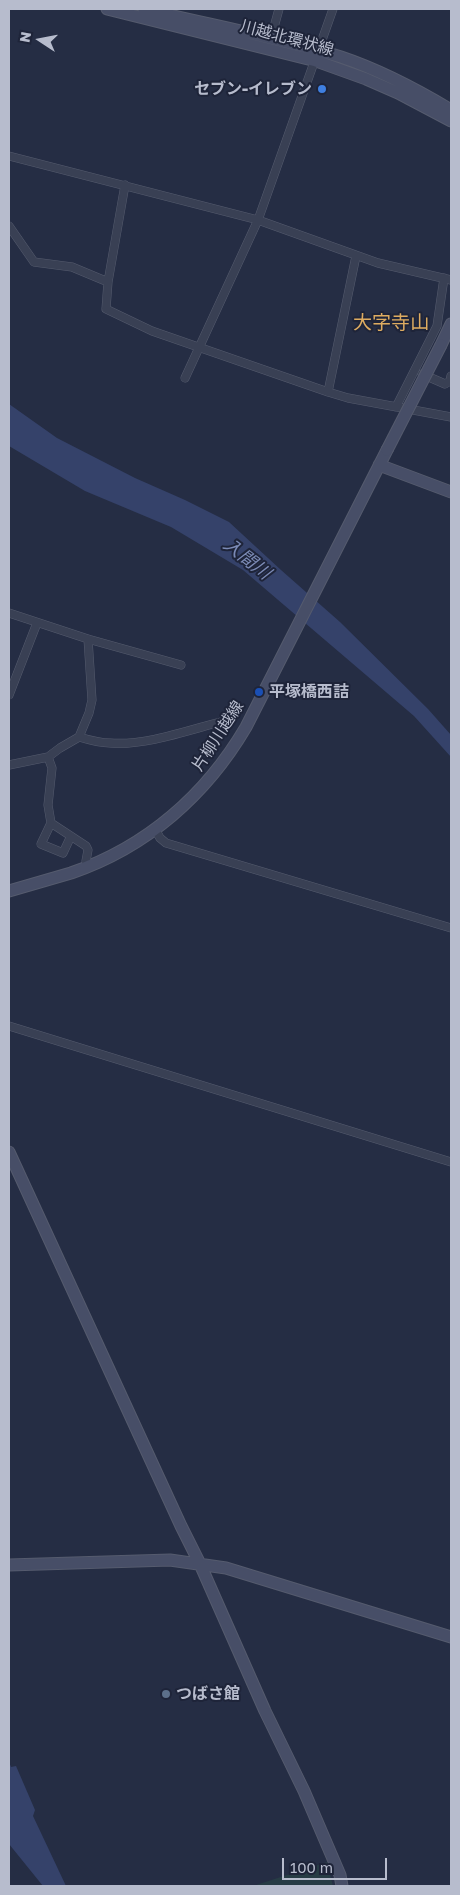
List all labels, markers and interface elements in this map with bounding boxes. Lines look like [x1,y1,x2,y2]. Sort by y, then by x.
north arrow [15,15,65,65]
street label: 川越北環状線 [238,16,336,60]
text: N [15,30,34,44]
place label: セブン-イレブン [194,79,312,99]
marker: セブン-イレブン [316,83,328,95]
district label: 大字寺山 [353,312,429,334]
water label: 入間川 [219,534,275,584]
place label: 平塚橋西詰 [269,682,349,702]
marker: 平塚橋西詰 [253,686,265,698]
street label: 片柳川越線 [188,697,248,775]
place label: つばさ館 [176,1684,240,1704]
marker: つばさ館 [160,1688,172,1700]
scale bar [285,1848,390,1880]
text: 100 m [290,1858,333,1876]

